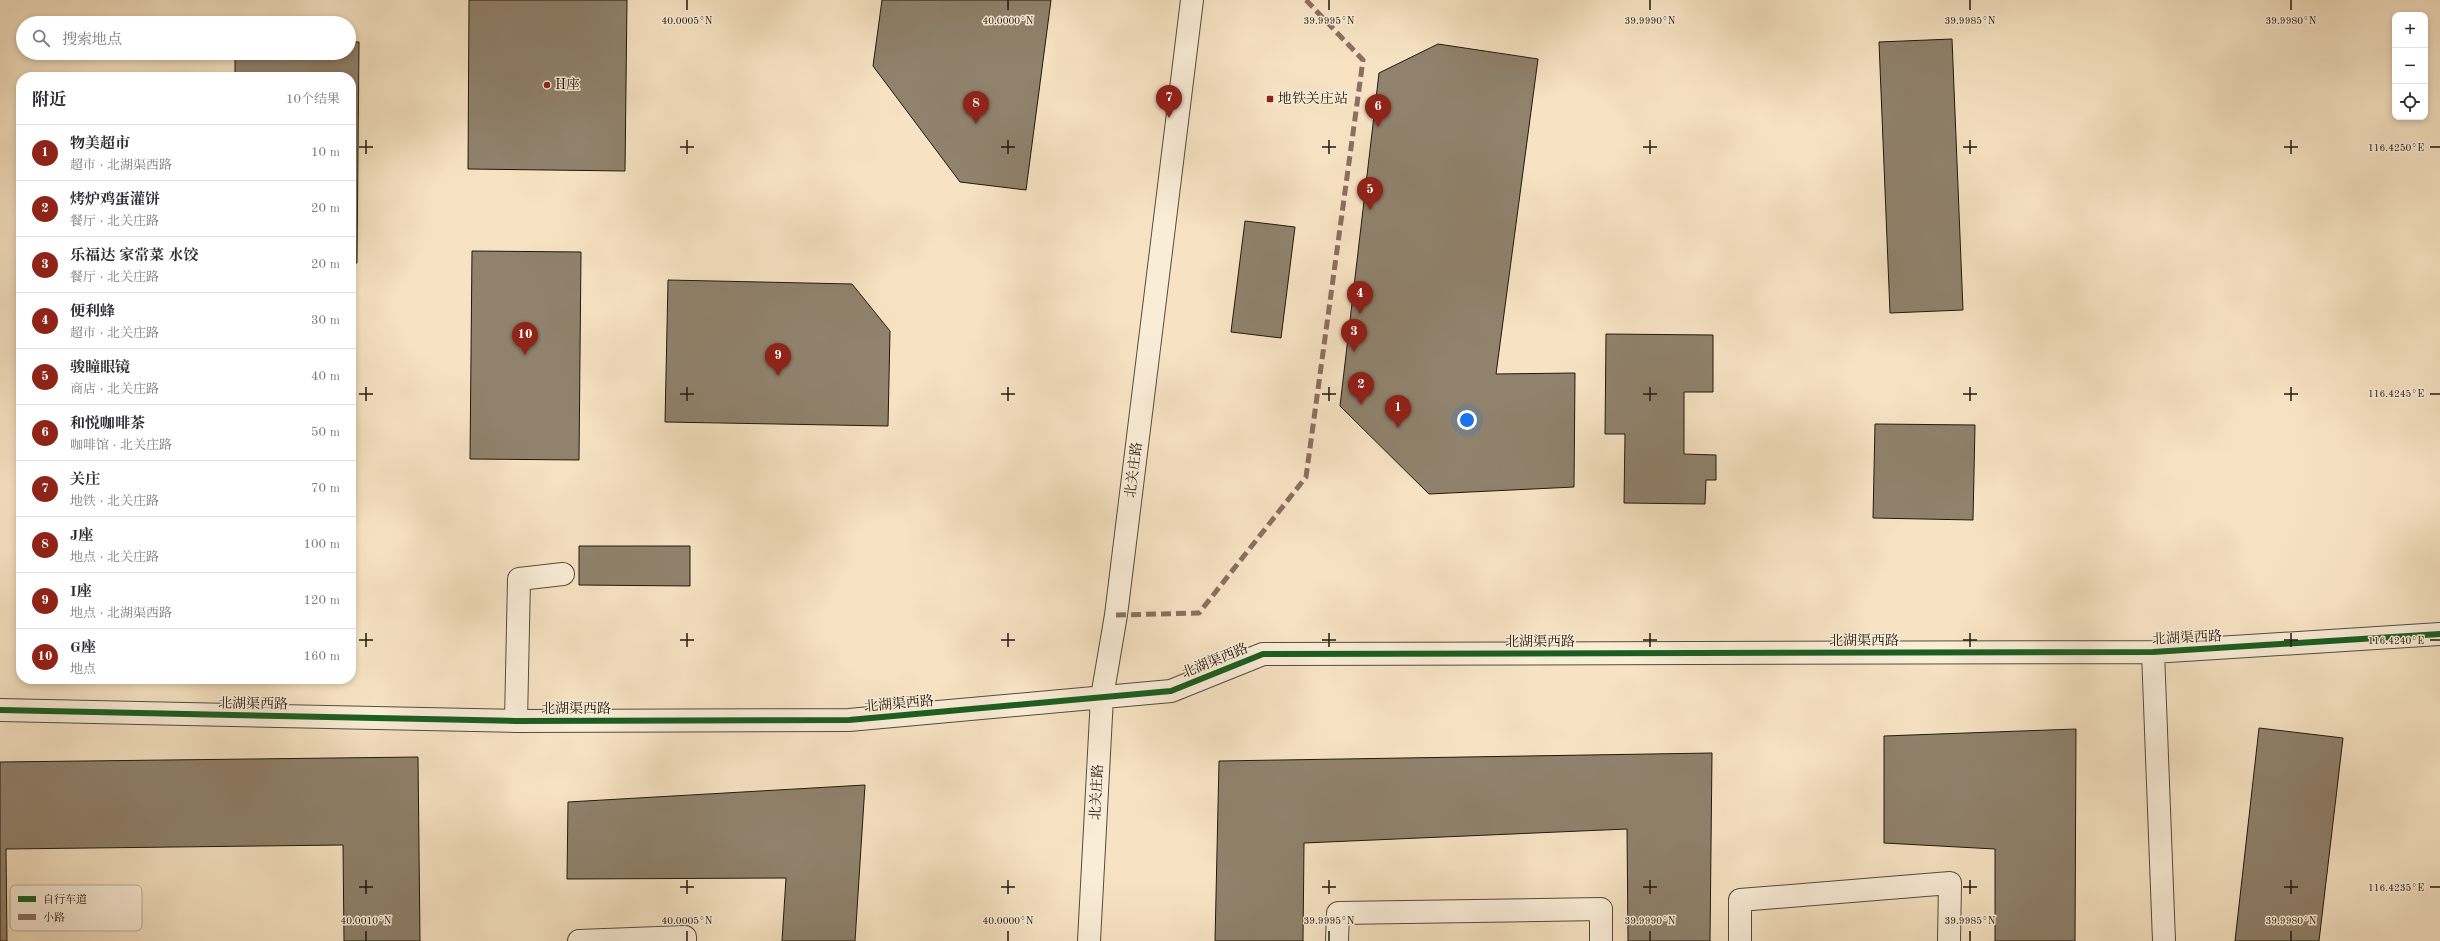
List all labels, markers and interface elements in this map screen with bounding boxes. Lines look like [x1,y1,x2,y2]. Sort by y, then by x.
map controls [2392,12,2428,120]
button: + [2392,12,2428,48]
search box [16,16,356,60]
text: 40.0005°N [661,16,713,26]
text: 40.0000°N [982,16,1034,26]
text: 39.9995°N [1303,16,1355,26]
text: 39.9990°N [1624,16,1676,26]
text: 39.9985°N [1944,16,1996,26]
text: 39.9980°N [2265,16,2317,26]
icon: search [30,27,52,49]
text: 搜索地点 [62,33,122,48]
button: − [2392,48,2428,84]
place label: H座 [555,77,580,92]
marker: H座 [542,80,552,90]
button: locate [2392,84,2428,120]
pin: 7 [1156,85,1182,118]
pin: 8 [963,91,989,124]
place label: 地铁关庄站 [1278,91,1348,106]
text: 附近 [32,92,66,109]
text: 10个结果 [286,93,340,106]
marker: 地铁关庄站 [1265,94,1275,104]
pin: 6 [1365,94,1391,127]
text: 物美超市 [70,137,130,152]
text: 116.4250°E [2368,143,2424,153]
text: 1 [41,146,49,159]
text: 10 m [311,146,340,159]
text: 超市 · 北湖渠西路 [70,159,172,172]
pin: 5 [1357,177,1383,210]
text: 烤炉鸡蛋灌饼 [70,193,160,208]
text: 2 [41,202,49,215]
text: 20 m [311,202,340,215]
text: 餐厅 · 北关庄路 [70,215,159,228]
text: 乐福达 家常菜 水饺 [70,249,198,264]
text: 3 [41,258,49,271]
text: 20 m [311,258,340,271]
text: 餐厅 · 北关庄路 [70,271,159,284]
pin: 4 [1347,281,1373,314]
text: 便利蜂 [70,305,115,320]
text: 4 [41,314,49,327]
text: 30 m [311,314,340,327]
pin: 3 [1341,319,1367,352]
pin: 10 [512,322,538,355]
text: 超市 · 北关庄路 [70,327,159,340]
pin: 9 [765,343,791,376]
text: 骏瞳眼镜 [70,361,130,376]
text: 5 [41,370,49,383]
text: 40 m [311,370,340,383]
pin: 2 [1348,372,1374,405]
text: 商店 · 北关庄路 [70,383,159,396]
text: 116.4245°E [2368,389,2424,399]
pin: 1 [1385,395,1411,428]
your location [1457,410,1477,430]
text: 和悦咖啡茶 [70,417,145,432]
text: 6 [41,426,49,439]
text: 50 m [311,426,340,439]
text: 咖啡馆 · 北关庄路 [70,439,172,452]
street label: 北关庄路 [1123,441,1144,499]
text: 关庄 [70,473,100,488]
text: 7 [41,482,49,495]
text: 70 m [311,482,340,495]
text: 地铁 · 北关庄路 [70,495,159,508]
text: J座 [70,529,93,544]
text: 8 [41,538,49,551]
text: 100 m [303,538,340,551]
text: 地点 · 北关庄路 [70,551,159,564]
text: I座 [70,585,92,600]
text: 9 [41,594,49,607]
text: 120 m [303,594,340,607]
text: 地点 · 北湖渠西路 [70,607,172,620]
street label: 北湖渠西路 [2152,628,2222,647]
street label: 北湖渠西路 [1829,633,1899,648]
street label: 北湖渠西路 [1505,634,1575,649]
text: 116.4240°E [2368,636,2424,646]
street label: 北湖渠西路 [1180,640,1250,681]
text: G座 [70,641,96,656]
text: 10 [37,650,53,663]
text: 160 m [303,650,340,663]
text: 地点 [70,663,96,676]
street label: 北湖渠西路 [863,693,934,714]
street label: 北湖渠西路 [218,695,288,712]
street label: 北湖渠西路 [541,701,611,716]
street label: 北关庄路 [1088,764,1105,820]
text: 116.4235°E [2368,883,2424,893]
legend [10,885,142,931]
text: 自行车道 [43,893,87,906]
text: 小路 [43,911,65,924]
text: 40.0010°N [340,916,392,926]
text: 40.0005°N [661,916,713,926]
text: 40.0000°N [982,916,1034,926]
text: 39.9995°N [1303,916,1355,926]
text: 39.9990°N [1624,916,1676,926]
text: 39.9985°N [1944,916,1996,926]
text: 39.9980°N [2265,916,2317,926]

